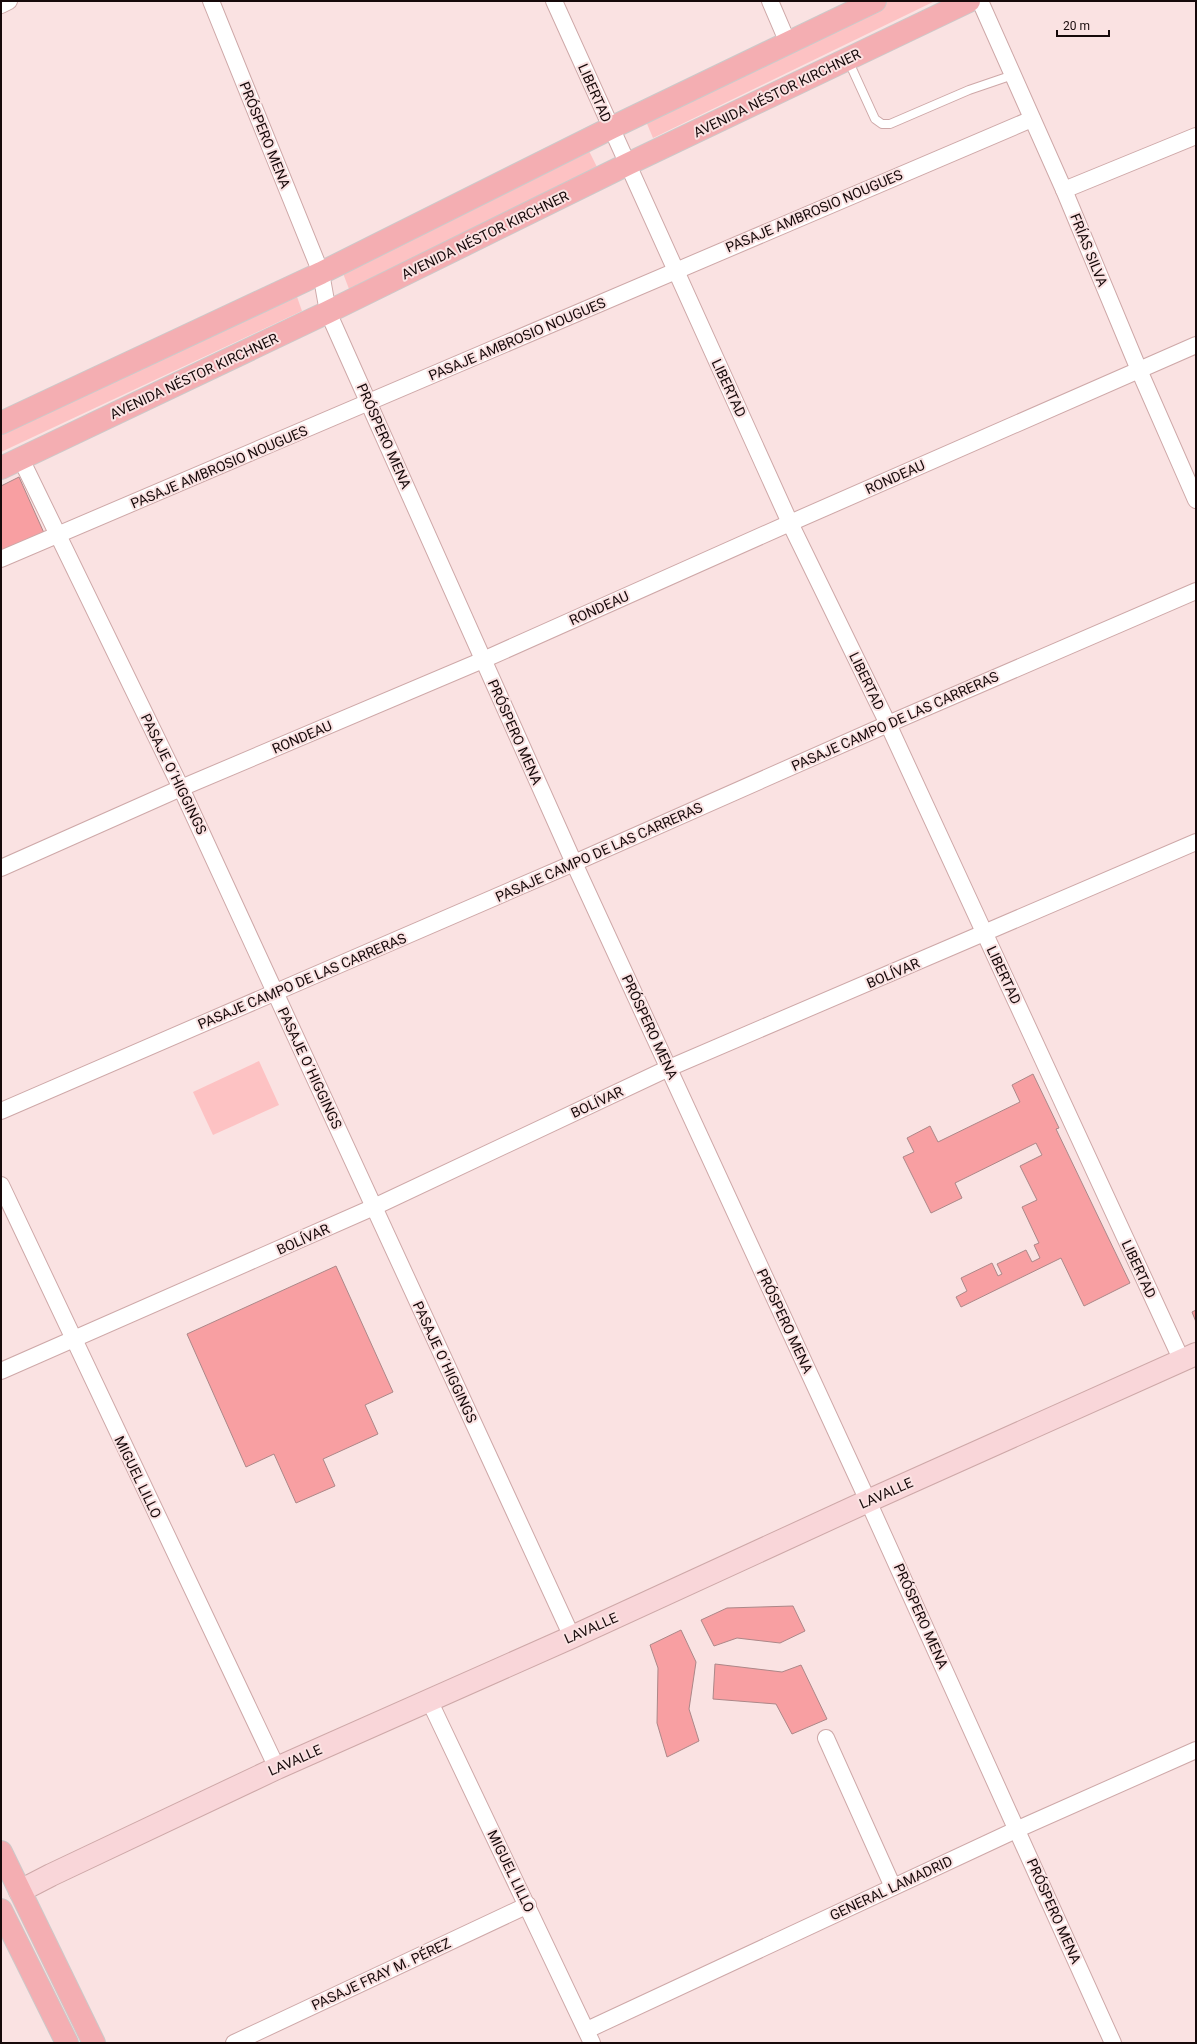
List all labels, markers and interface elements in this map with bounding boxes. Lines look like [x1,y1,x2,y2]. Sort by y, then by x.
scale bar [1057,12,1109,38]
text: 20 m [1063,19,1090,33]
street label: AVENIDA NÉSTOR KIRCHNER [690,44,863,140]
street label: LIBERTAD [575,61,615,125]
street label: PRÓSPERO MENA [236,79,295,191]
street label: PASAJE AMBROSIO NOUGUES [723,166,905,256]
street label: AVENIDA NÉSTOR KIRCHNER [398,186,571,282]
street label: FRÍAS SILVA [1067,211,1112,289]
street label: PASAJE AMBROSIO NOUGUES [426,294,608,384]
street label: AVENIDA NÉSTOR KIRCHNER [107,329,281,422]
street label: LIBERTAD [709,356,749,420]
street label: PRÓSPERO MENA [354,381,415,491]
street label: PASAJE AMBROSIO NOUGUES [128,422,310,512]
street label: RONDEAU [863,457,927,497]
street label: RONDEAU [567,588,631,628]
street label: LIBERTAD [846,650,888,712]
street label: PASAJE CAMPO DE LAS CARRERAS [789,668,1001,774]
street label: PRÓSPERO MENA [485,677,546,787]
street label: PASAJE O´HIGGINGS [138,711,210,837]
street label: RONDEAU [270,717,334,757]
street label: PASAJE CAMPO DE LAS CARRERAS [493,799,705,905]
street label: PASAJE CAMPO DE LAS CARRERAS [195,930,409,1032]
street label: LIBERTAD [984,943,1024,1007]
street label: BOLÍVAR [864,954,922,991]
street label: PRÓSPERO MENA [619,972,682,1082]
street label: PASAJE O´HIGGINGS [275,1005,345,1131]
street label: BOLÍVAR [568,1082,626,1121]
street label: BOLÍVAR [274,1219,332,1258]
street label: LIBERTAD [1119,1237,1159,1301]
street label: PRÓSPERO MENA [754,1266,817,1376]
street label: PASAJE O´HIGGINGS [410,1299,480,1425]
street label: MIGUEL LILLO [111,1433,165,1521]
street label: LAVALLE [857,1474,915,1512]
street label: PRÓSPERO MENA [891,1561,952,1671]
street label: LAVALLE [562,1609,620,1647]
street label: LAVALLE [266,1741,324,1779]
street label: MIGUEL LILLO [484,1827,538,1915]
street label: GENERAL LAMADRID [827,1853,955,1923]
street label: PRÓSPERO MENA [1024,1856,1085,1966]
street label: PASAJE FRAY M. PÉREZ [309,1934,453,2013]

